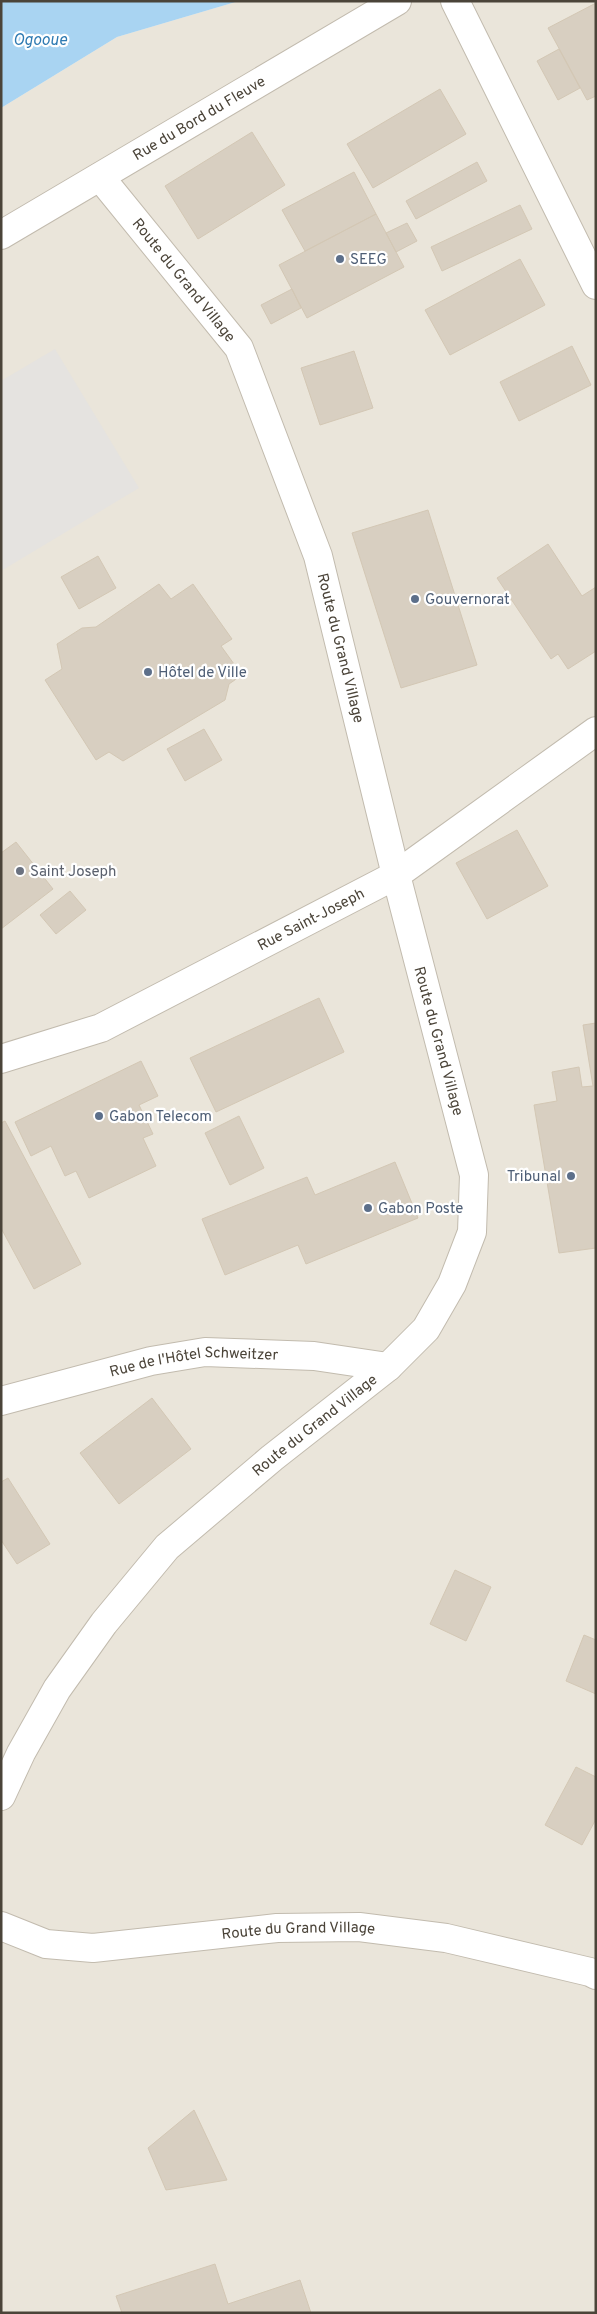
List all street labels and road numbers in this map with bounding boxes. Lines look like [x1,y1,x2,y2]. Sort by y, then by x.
street label: Rue du Bord du Fleuve [130,73,270,166]
street label: Route du Grand Village [127,215,239,347]
street label: Route du Grand Village [312,571,367,725]
street label: Rue Saint-Joseph [255,885,368,956]
street label: Route du Grand Village [408,965,467,1118]
street label: Rue de l'Hôtel Schweitzer [108,1344,279,1383]
street label: Route du Grand Village [249,1371,382,1481]
street label: Route du Grand Village [221,1919,376,1945]

